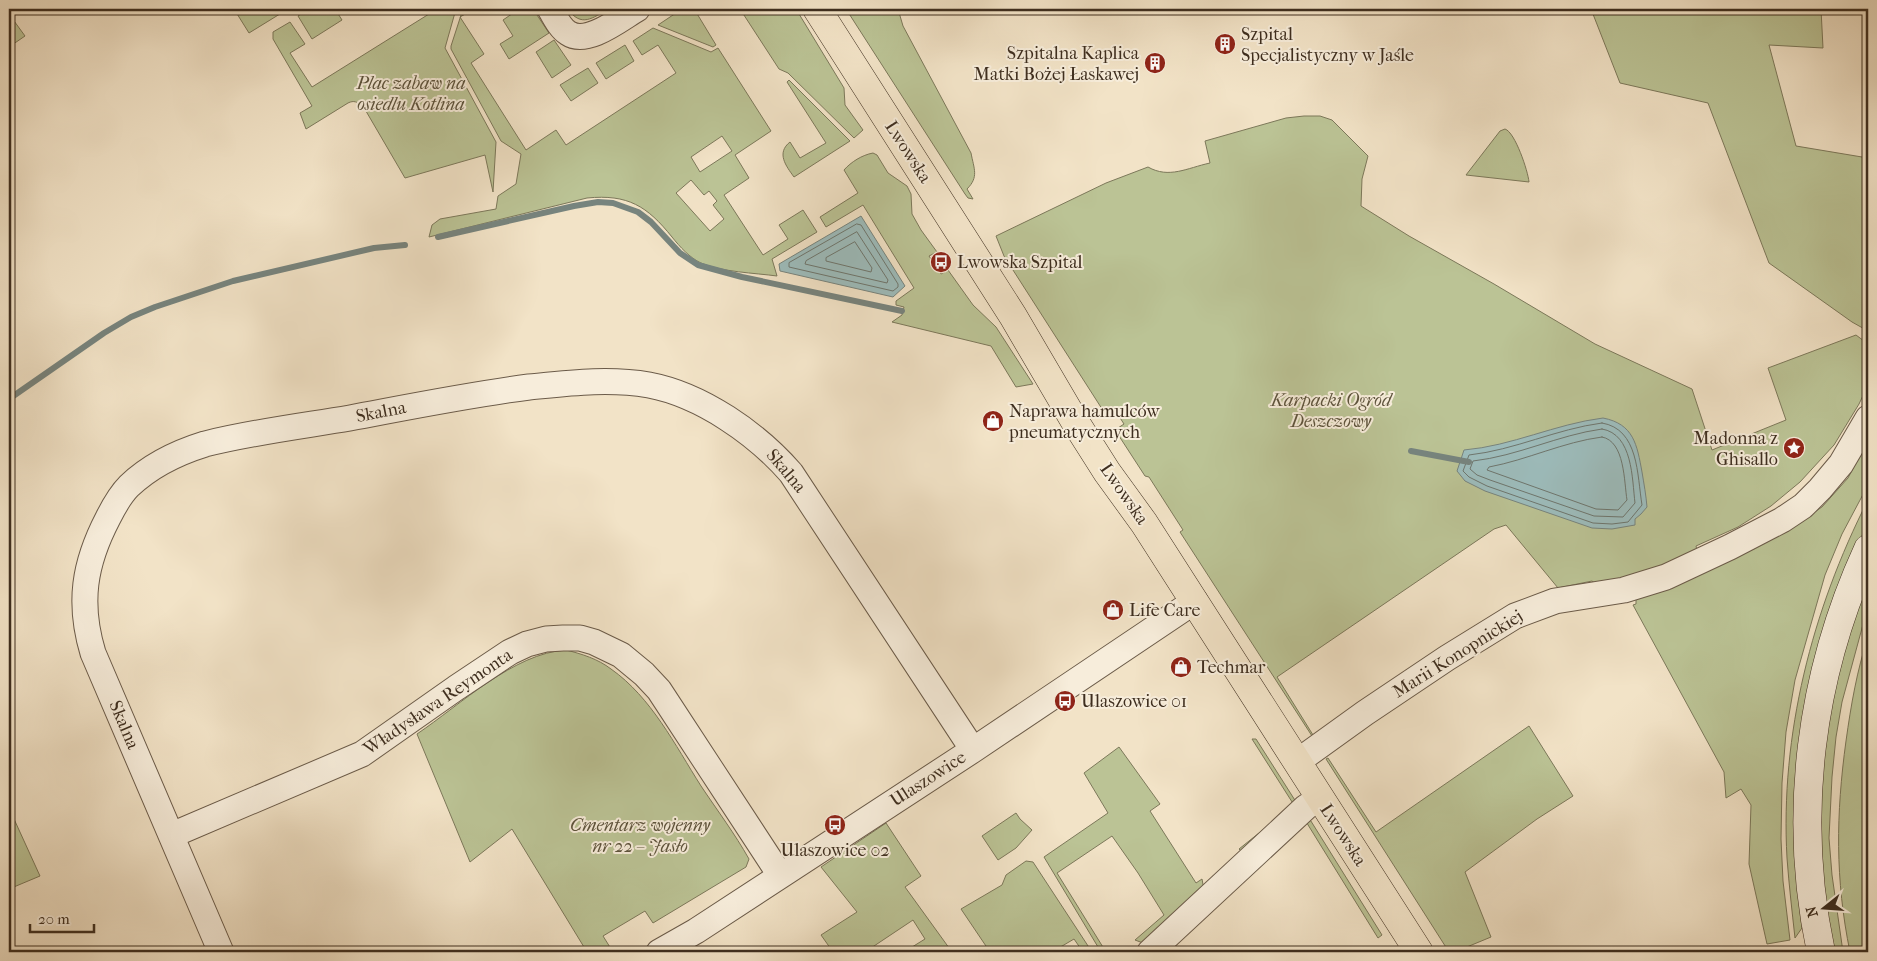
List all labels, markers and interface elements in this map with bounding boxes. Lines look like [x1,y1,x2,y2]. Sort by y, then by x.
place label: Szpital Specjalistyczny w Jaśle [1241,24,1414,66]
building icon: Szpital Specjalistyczny w Jaśle [1213,32,1237,56]
place label: Szpitalna Kaplica Matki Bożej Łaskawej [974,43,1140,85]
building icon: Szpitalna Kaplica Matki Bożej Łaskawej [1143,51,1167,75]
park label: Plac zabaw na osiedlu Kotlina [355,73,466,115]
street label: Lwowska [880,117,936,188]
bus stop icon: Lwowska Szpital [929,250,953,274]
place label: Lwowska Szpital [957,252,1083,273]
park label: Karpacki Ogród Deszczowy [1269,390,1394,432]
street label: Skalna [354,397,408,427]
place label: Naprawa hamulców pneumatycznych [1008,401,1160,443]
shop icon: Naprawa hamulców pneumatycznych [981,409,1005,433]
place label: Madonna z Ghisallo [1693,428,1778,470]
place icon: Madonna z Ghisallo [1782,436,1806,460]
street label: Skalna [762,445,811,498]
street label: Lwowska [1095,459,1153,529]
shop icon: Life Care [1101,598,1125,622]
place label: Life Care [1129,600,1201,621]
street label: Marii Konopnickiej [1389,606,1527,702]
street label: Władysława Reymonta [359,644,517,760]
shop icon: Techmar [1169,655,1193,679]
place label: Techmar [1197,657,1266,678]
bus stop icon: Ulaszowice 01 [1053,689,1077,713]
place label: Ulaszowice 01 [1081,691,1187,712]
street label: Skalna [104,698,144,753]
street label: Ulaszowice [886,747,970,811]
street label: Lwowska [1315,800,1371,871]
bus stop icon: Ulaszowice 02 [823,813,847,837]
park label: Cmentarz wojenny nr 22 – Jasło [570,815,711,857]
place label: Ulaszowice 02 [780,840,890,861]
north arrow [1800,884,1850,934]
scale bar [30,901,94,933]
text: N [1802,904,1822,919]
text: 20 m [38,910,70,928]

